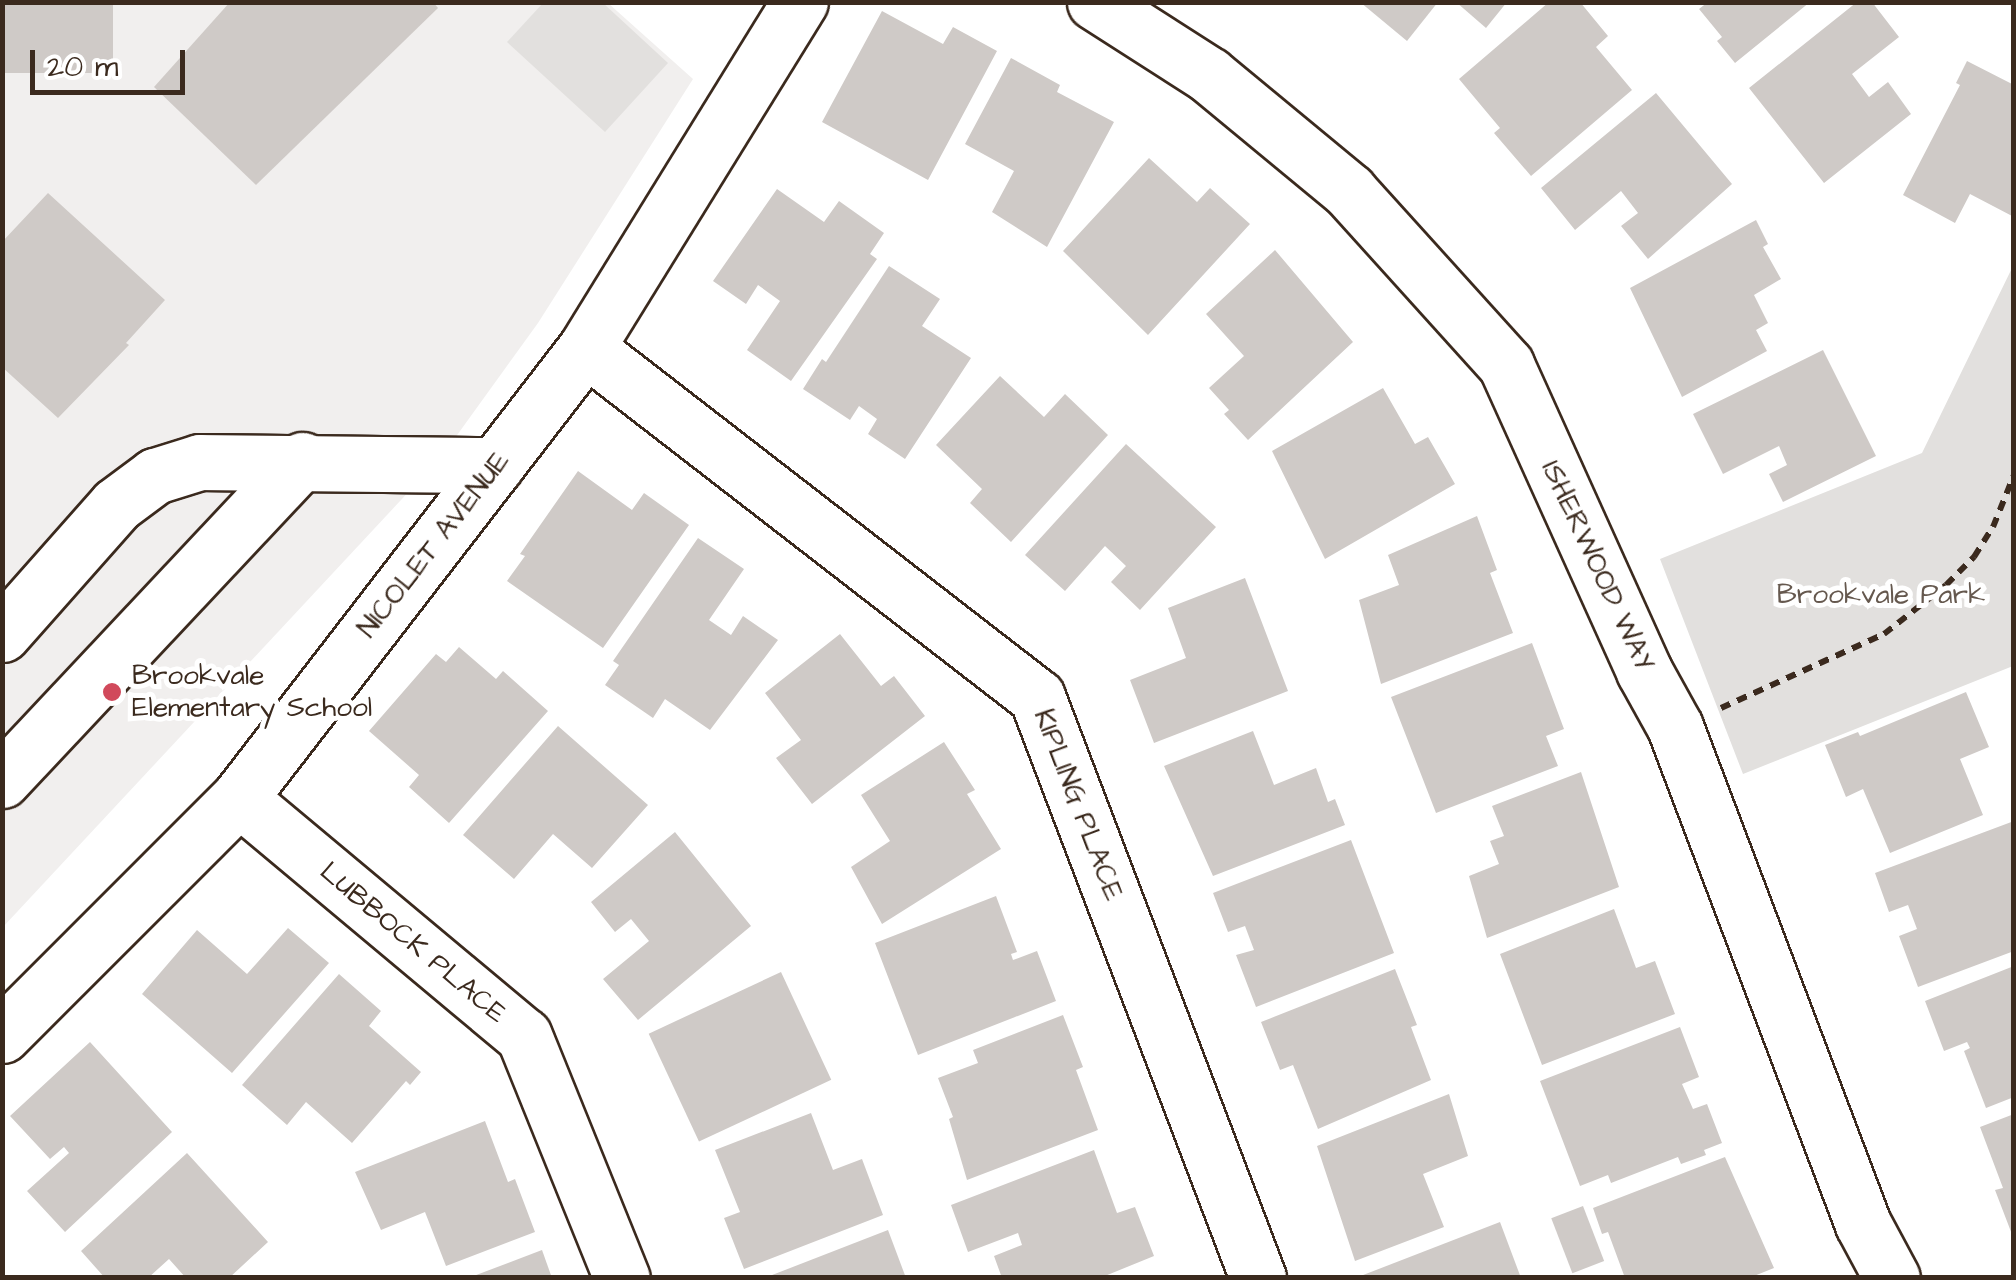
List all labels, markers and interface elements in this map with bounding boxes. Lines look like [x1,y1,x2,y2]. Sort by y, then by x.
scale bar [35,30,190,92]
text: 20 m [47,46,118,88]
street label: NICOLET AVENUE [351,445,517,645]
street label: ISHERWOOD WAY [1534,456,1660,676]
park label: Brookvale Park [1777,578,1985,612]
place label: Brookvale Elementary School [132,659,372,725]
marker: Brookvale Elementary School [101,681,123,703]
street label: KIPLING PLACE [1026,705,1130,905]
street label: LUBBOCK PLACE [313,855,513,1031]

